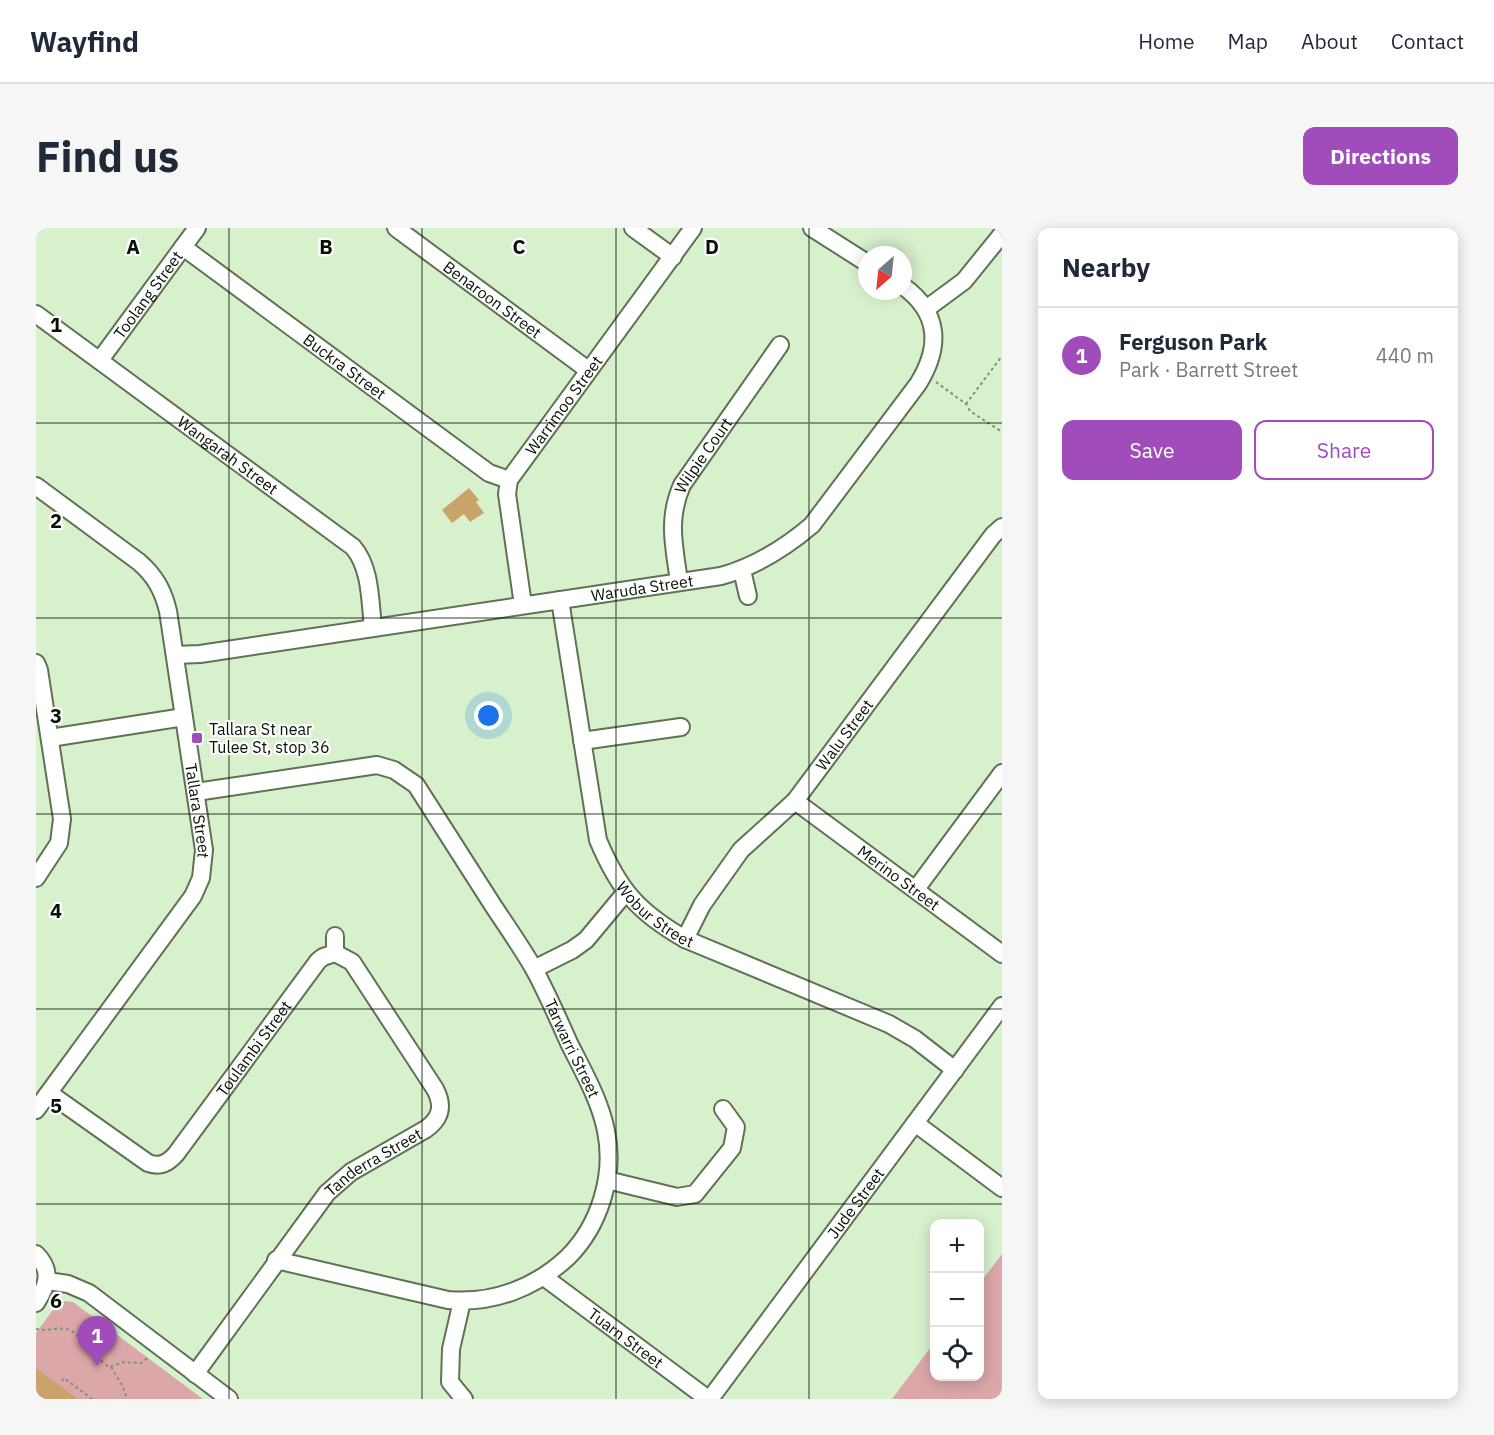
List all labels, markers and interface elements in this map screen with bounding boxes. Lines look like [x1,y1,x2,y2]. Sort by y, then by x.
text: Wayfind [30,23,139,60]
text: Home [1138,27,1195,55]
text: Map [1228,27,1268,55]
text: About [1301,27,1358,55]
text: Contact [1391,27,1464,55]
button: Directions [1303,127,1458,185]
text: Find us [36,129,179,184]
text: A [126,233,140,260]
text: B [319,233,333,260]
text: C [512,233,526,260]
text: D [705,233,719,260]
north arrow [858,246,912,300]
street label: Toolang Street [109,247,187,343]
text: Nearby [1062,250,1150,284]
street label: Benaroon Street [439,256,546,342]
text: 1 [50,311,62,338]
text: Ferguson Park [1119,327,1267,356]
street label: Buckra Street [299,329,390,404]
text: 1 [1076,342,1088,369]
text: 440 m [1376,342,1434,369]
street label: Warrimoo Street [521,352,607,459]
text: Park · Barrett Street [1119,356,1298,383]
street label: Wangarah Street [174,411,282,499]
street label: Wilpie Court [670,413,736,496]
button: Save [1062,420,1242,480]
button: Share [1254,420,1434,480]
text: 2 [50,507,62,534]
street label: Waruda Street [590,570,695,605]
street label: Walu Street [811,695,877,774]
your location [474,701,503,730]
text: 3 [50,702,62,729]
place label: Tallara St near Tulee St, stop 36 [209,719,330,757]
marker: Tallara St near Tulee St, stop 36 [190,731,204,745]
street label: Tallara Street [181,762,214,859]
street label: Merino Street [854,841,944,915]
street label: Wobur Street [612,877,697,952]
text: 4 [50,897,62,924]
street label: Tarwarri Street [541,996,604,1100]
street label: Toulambi Street [212,997,296,1100]
text: 5 [50,1092,62,1119]
street label: Tanderra Street [321,1124,425,1200]
street label: Jude Street [823,1164,888,1242]
map controls [930,1219,984,1381]
button: + [930,1219,984,1273]
button: − [930,1273,984,1327]
text: 6 [50,1287,62,1314]
street label: Tuarn Street [584,1303,667,1372]
pin: 1 [78,1316,116,1366]
button: locate [930,1327,984,1381]

